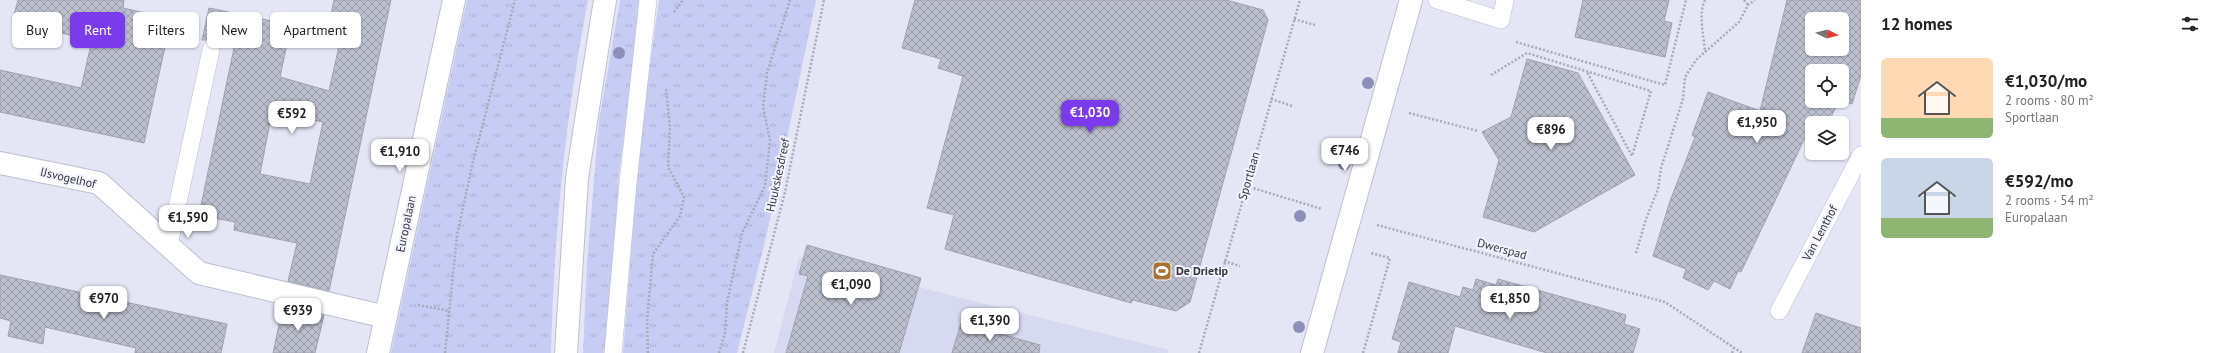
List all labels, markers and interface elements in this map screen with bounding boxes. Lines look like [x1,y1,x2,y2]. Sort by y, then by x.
chip: Buy [12,12,62,48]
chip: Rent [70,12,125,48]
chip: Filters [133,12,199,48]
chip: New [207,12,262,48]
chip: Apartment [270,12,361,48]
north arrow [1805,12,1849,56]
map controls [1805,12,1849,160]
text: 12 homes [1881,13,1952,35]
icon: filters [2179,13,2201,35]
button: locate [1805,64,1849,108]
text: €1,030/mo [2005,70,2087,92]
icon: home [1913,74,1961,122]
text: 2 rooms · 80 m² [2005,92,2094,109]
pin: €1,030 [1057,100,1123,134]
pin: €592 [268,101,316,135]
text: €1,030 [1070,104,1110,121]
text: €592 [277,105,307,122]
text: Sportlaan [2005,109,2059,126]
pin: €1,950 [1724,110,1790,144]
text: €1,950 [1737,114,1777,131]
button: layers [1805,116,1849,160]
pin: €896 [1527,117,1575,151]
text: €896 [1536,121,1566,138]
street label: Huukskesdreef [762,136,793,213]
pin: €746 [1321,138,1369,172]
pin: €1,910 [367,139,433,173]
text: €746 [1330,142,1360,159]
text: €1,910 [380,143,420,160]
street label: Sportlaan [1234,150,1263,202]
street label: IJsvogelhof [39,164,99,191]
text: €592/mo [2005,170,2073,192]
icon: home [1913,174,1961,222]
text: 2 rooms · 54 m² [2005,192,2094,209]
street label: Europalaan [392,194,419,254]
street label: Van Lenthof [1798,201,1841,264]
pin: €1,590 [155,205,221,239]
text: €1,590 [168,209,208,226]
text: Europalaan [2005,209,2068,226]
street label: Dwerspad [1476,235,1529,262]
sports icon: De Drietip [1151,260,1173,282]
place label: De Drietip [1176,263,1229,278]
pin: €1,090 [818,272,884,306]
text: €1,090 [831,276,871,293]
pin: €970 [80,286,128,320]
pin: €1,850 [1477,286,1543,320]
text: €970 [89,290,119,307]
text: €1,850 [1490,290,1530,307]
pin: €939 [274,298,322,332]
text: €939 [283,302,313,319]
pin: €1,390 [957,308,1023,342]
text: €1,390 [970,312,1010,329]

